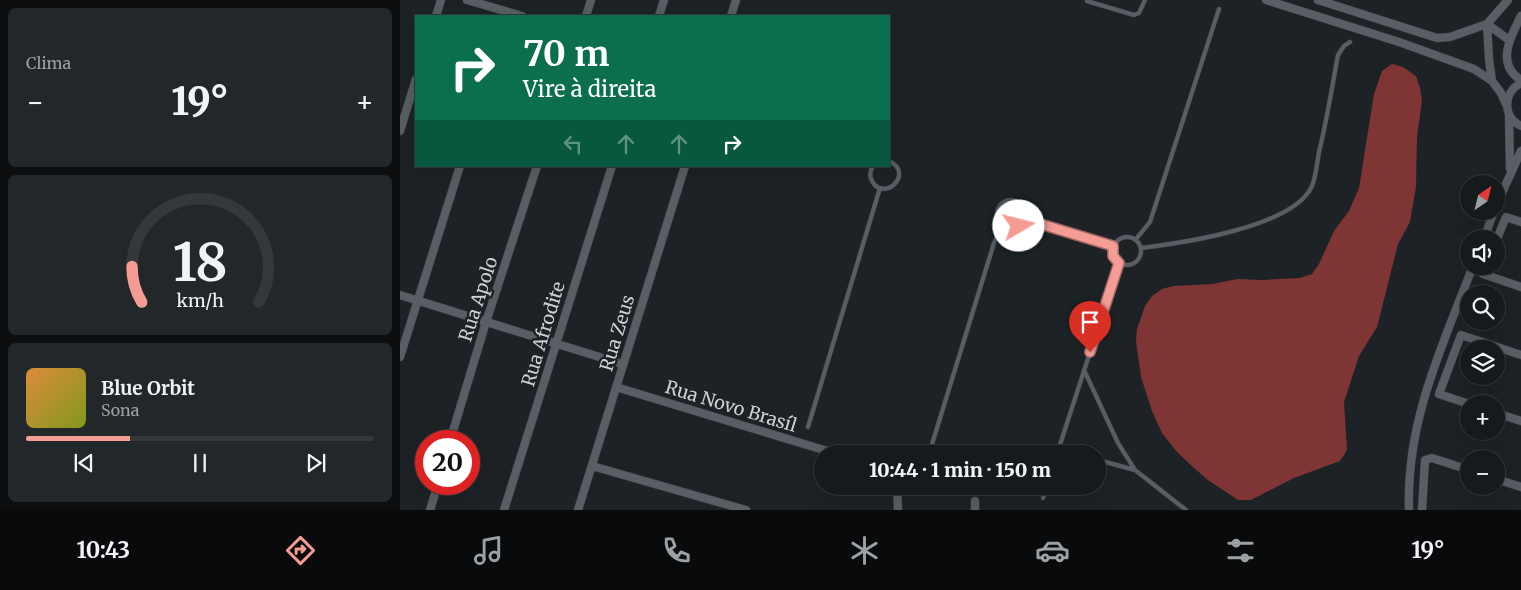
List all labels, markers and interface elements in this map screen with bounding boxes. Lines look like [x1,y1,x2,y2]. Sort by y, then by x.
text: 70 m [523,32,610,76]
icon: right [440,35,505,100]
text: Clima [26,53,71,73]
text: Vire à direita [523,75,656,103]
text: 19° [171,78,229,125]
text: − [26,84,45,120]
text: + [355,84,374,120]
icon: left [559,130,587,158]
icon: ahead [612,130,640,158]
icon: ahead [665,130,693,158]
icon: right [718,130,746,158]
north arrow [1460,175,1505,220]
map controls [1460,175,1505,495]
position arrow [992,199,1044,251]
text: 18 [173,230,227,295]
button: sound [1460,230,1505,275]
street label: Rua Apolo [453,254,503,344]
street label: Rua Afrodite [516,279,570,389]
button: search [1460,285,1505,330]
text: km/h [176,289,224,312]
street label: Rua Zeus [595,292,640,374]
pin [1069,301,1111,352]
icon: arrive [1076,308,1104,336]
button: layers [1460,340,1505,385]
street label: Rua Novo Brasíl [663,375,800,437]
text: Blue Orbit [101,376,195,400]
button: + [1460,395,1505,440]
text: Sona [101,400,139,420]
speed limit sign: 20 [415,430,480,495]
icon: previous [70,449,98,477]
icon: pause [186,449,214,477]
icon: next [302,449,330,477]
button: − [1460,450,1505,495]
text: 10:44 · 1 min · 150 m [869,458,1051,482]
icon: directions [283,533,318,568]
icon: music [471,533,506,568]
icon: phone [659,533,694,568]
icon: climate [847,533,882,568]
icon: car [1035,533,1070,568]
icon: filters [1223,533,1258,568]
text: 10:43 [77,536,130,564]
text: 19° [1411,536,1444,564]

